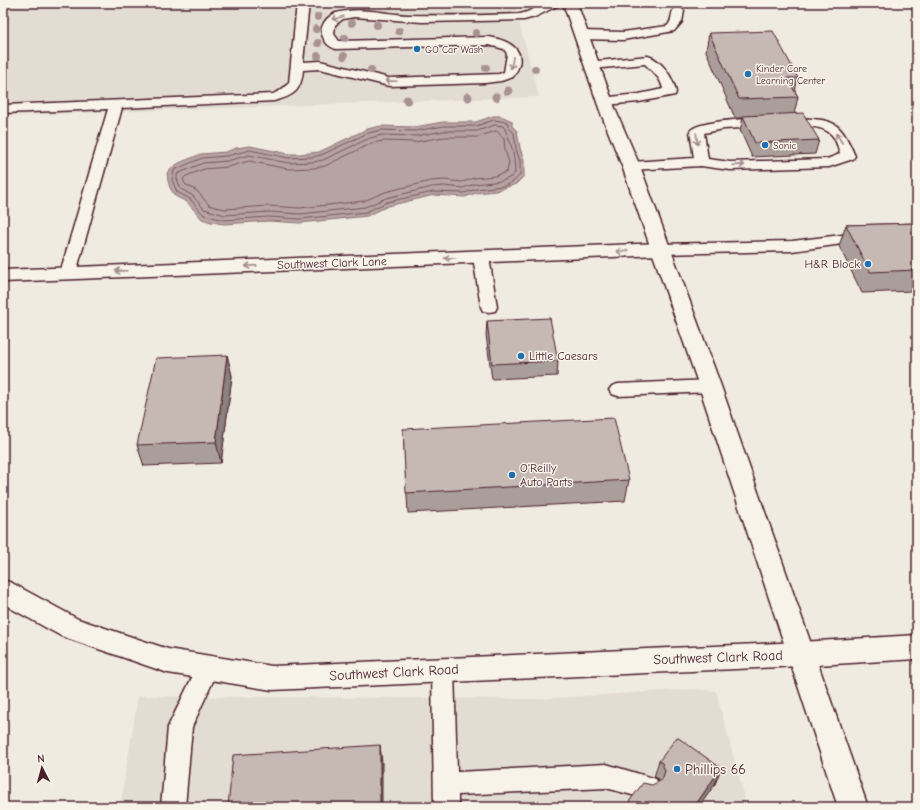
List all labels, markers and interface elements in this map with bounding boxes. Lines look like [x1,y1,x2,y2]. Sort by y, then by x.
one-way arrow [332,15,345,22]
marker: GO Car Wash [412,44,422,54]
place label: GO Car Wash [425,44,483,56]
one-way arrow [508,57,516,70]
place label: Kinder Care Learning Center [756,63,825,87]
marker: Kinder Care Learning Center [743,69,753,79]
one-way arrow [385,78,398,85]
one-way arrow [694,132,701,145]
one-way arrow [835,133,843,144]
marker: Sonic [760,140,770,150]
place label: Sonic [773,140,797,152]
one-way arrow [732,162,745,169]
one-way arrow [616,247,629,255]
street label: Southwest Clark Lane [277,254,387,272]
one-way arrow [444,255,457,262]
place label: H&R Block [804,257,860,271]
marker: H&R Block [863,259,873,269]
one-way arrow [245,262,258,270]
one-way arrow [115,267,128,275]
place label: Little Caesars [529,349,598,363]
marker: Little Caesars [516,351,526,361]
place label: O'Reilly Auto Parts [520,461,572,489]
marker: O'Reilly Auto Parts [507,470,517,480]
street label: Southwest Clark Road [653,647,783,668]
street label: Southwest Clark Road [329,661,459,684]
north arrow [22,748,62,788]
text: N [37,752,45,765]
place label: Phillips 66 [685,761,746,778]
marker: Phillips 66 [672,764,682,774]

